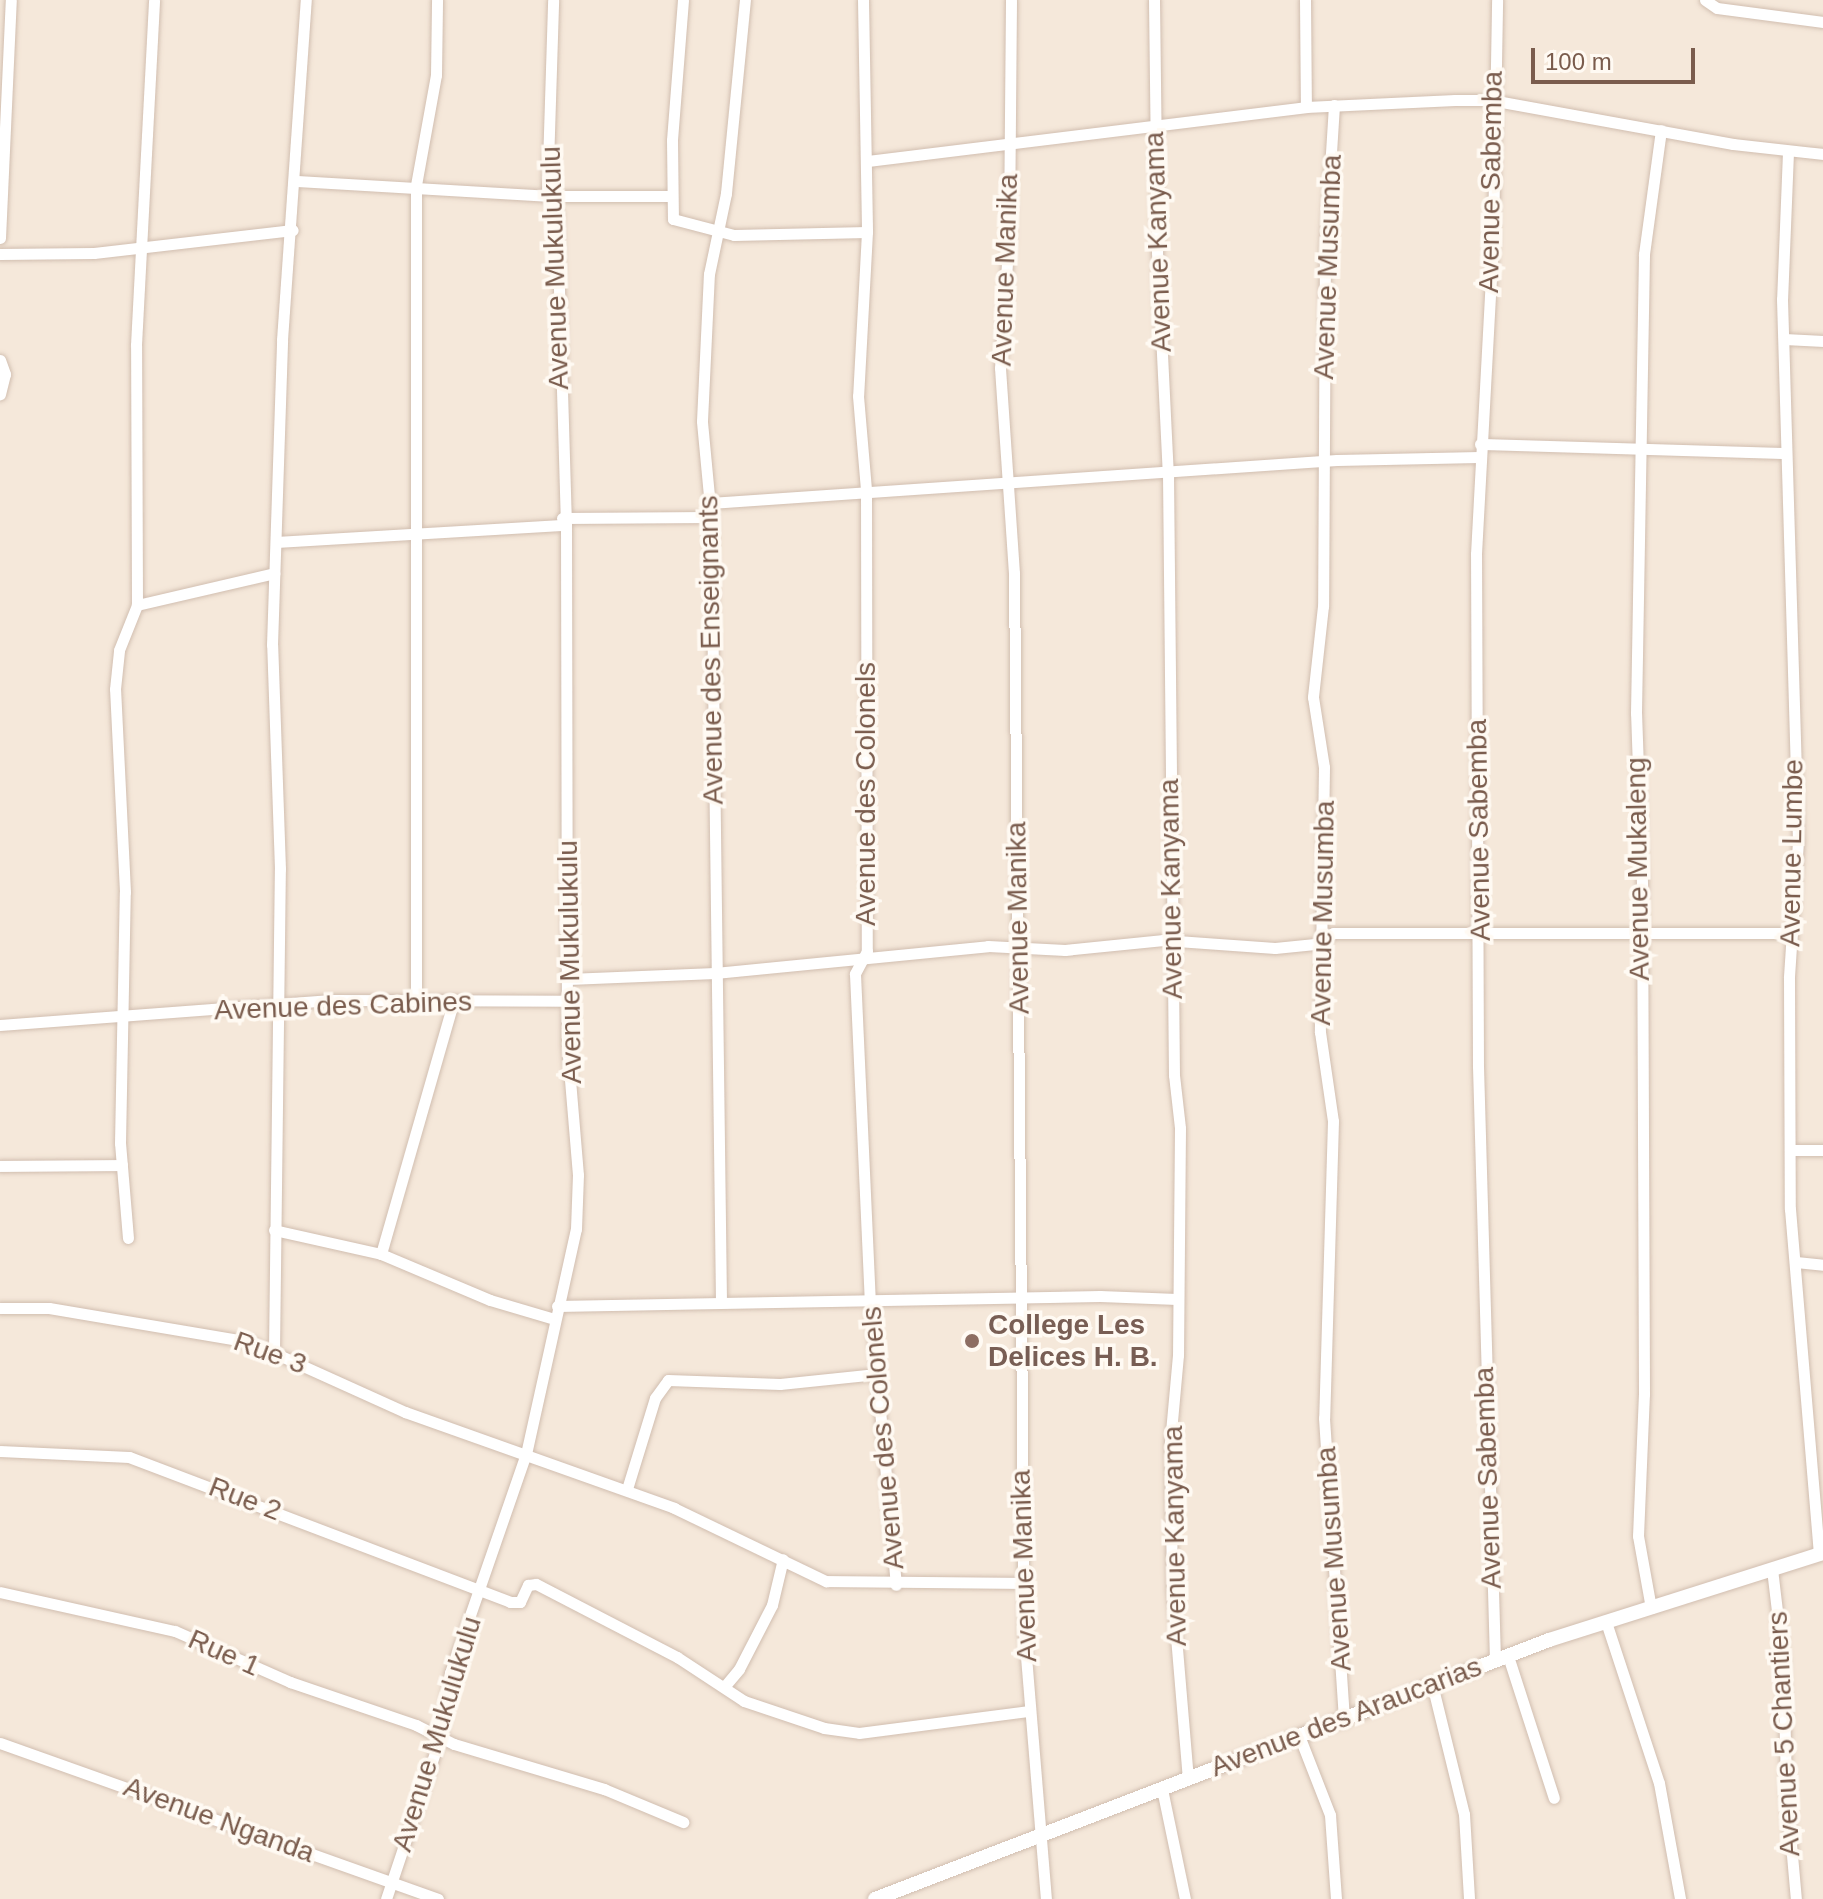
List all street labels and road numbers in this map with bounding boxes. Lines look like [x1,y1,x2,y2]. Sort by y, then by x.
street label: Avenue Sabemba [1472,71,1510,293]
street label: Avenue Kanyama [1137,131,1179,353]
street label: Avenue Mukulukulu [534,146,576,390]
street label: Avenue Musumba [1307,154,1349,380]
street label: Avenue Manika [985,173,1025,367]
street label: Avenue des Enseignants [692,495,730,805]
street label: Avenue des Colonels [849,662,883,926]
street label: Avenue Sabemba [1460,719,1498,941]
street label: Avenue Mukaleng [1619,757,1657,981]
street label: Avenue Lumbe [1774,759,1810,947]
street label: Avenue Kanyama [1152,778,1190,1000]
street label: Avenue Musumba [1304,800,1342,1026]
street label: Avenue Manika [1000,821,1036,1015]
street label: Avenue Mukulukulu [551,840,589,1084]
street label: Avenue des Cabines [214,985,472,1027]
street label: Avenue des Colonels [855,1305,911,1571]
street label: Rue 3 [229,1324,311,1382]
street label: Avenue Sabemba [1467,1366,1509,1590]
street label: Avenue Kanyama [1156,1425,1194,1647]
street label: Avenue Musumba [1309,1446,1359,1672]
street label: Avenue Manika [1004,1469,1044,1663]
street label: Rue 2 [204,1470,286,1528]
street label: Avenue 5 Chantiers [1761,1611,1807,1857]
street label: Avenue Mukulukulu [385,1612,489,1856]
street label: Rue 1 [183,1622,265,1684]
street label: Avenue des Araucarias [1205,1650,1487,1784]
street label: Avenue Nganda [119,1770,319,1870]

